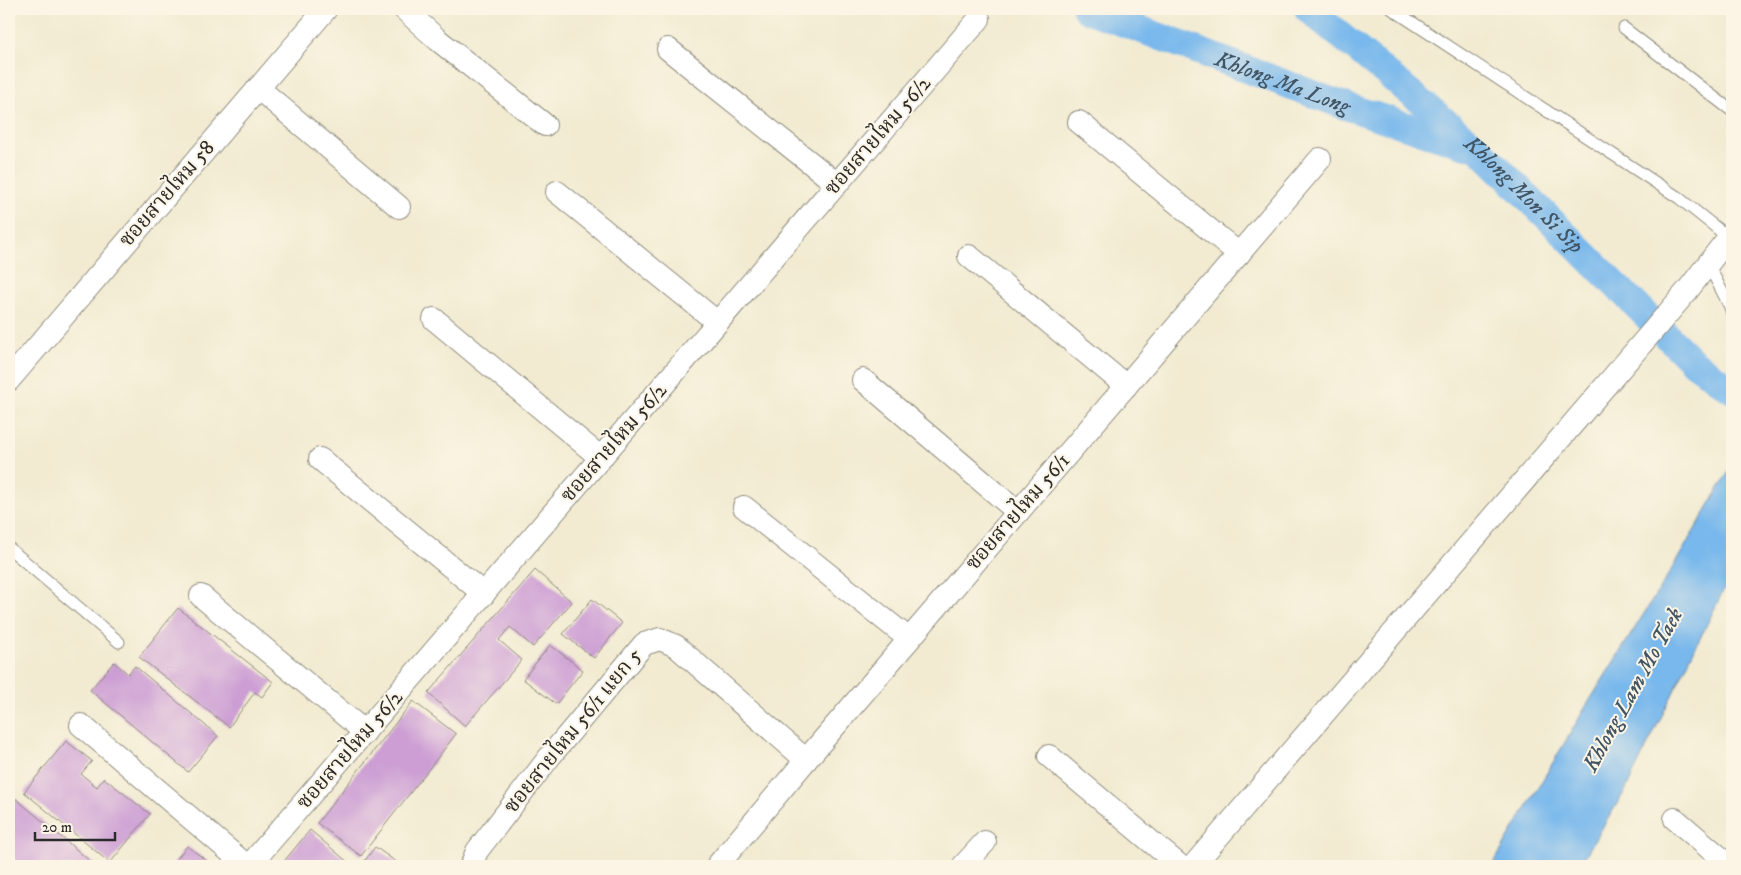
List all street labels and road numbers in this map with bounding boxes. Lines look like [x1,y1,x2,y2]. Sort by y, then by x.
street label: ซอยสายไหม 56/2 [817,69,937,201]
street label: ซอยสายไหม 58 [111,133,220,253]
street label: ซอยสายไหม 56/2 [553,376,673,508]
street label: ซอยสายไหม 56/1 [958,446,1076,576]
street label: ซอยสายไหม 56/1 แยก 5 [496,641,648,819]
street label: ซอยสายไหม 56/2 [289,683,409,815]

